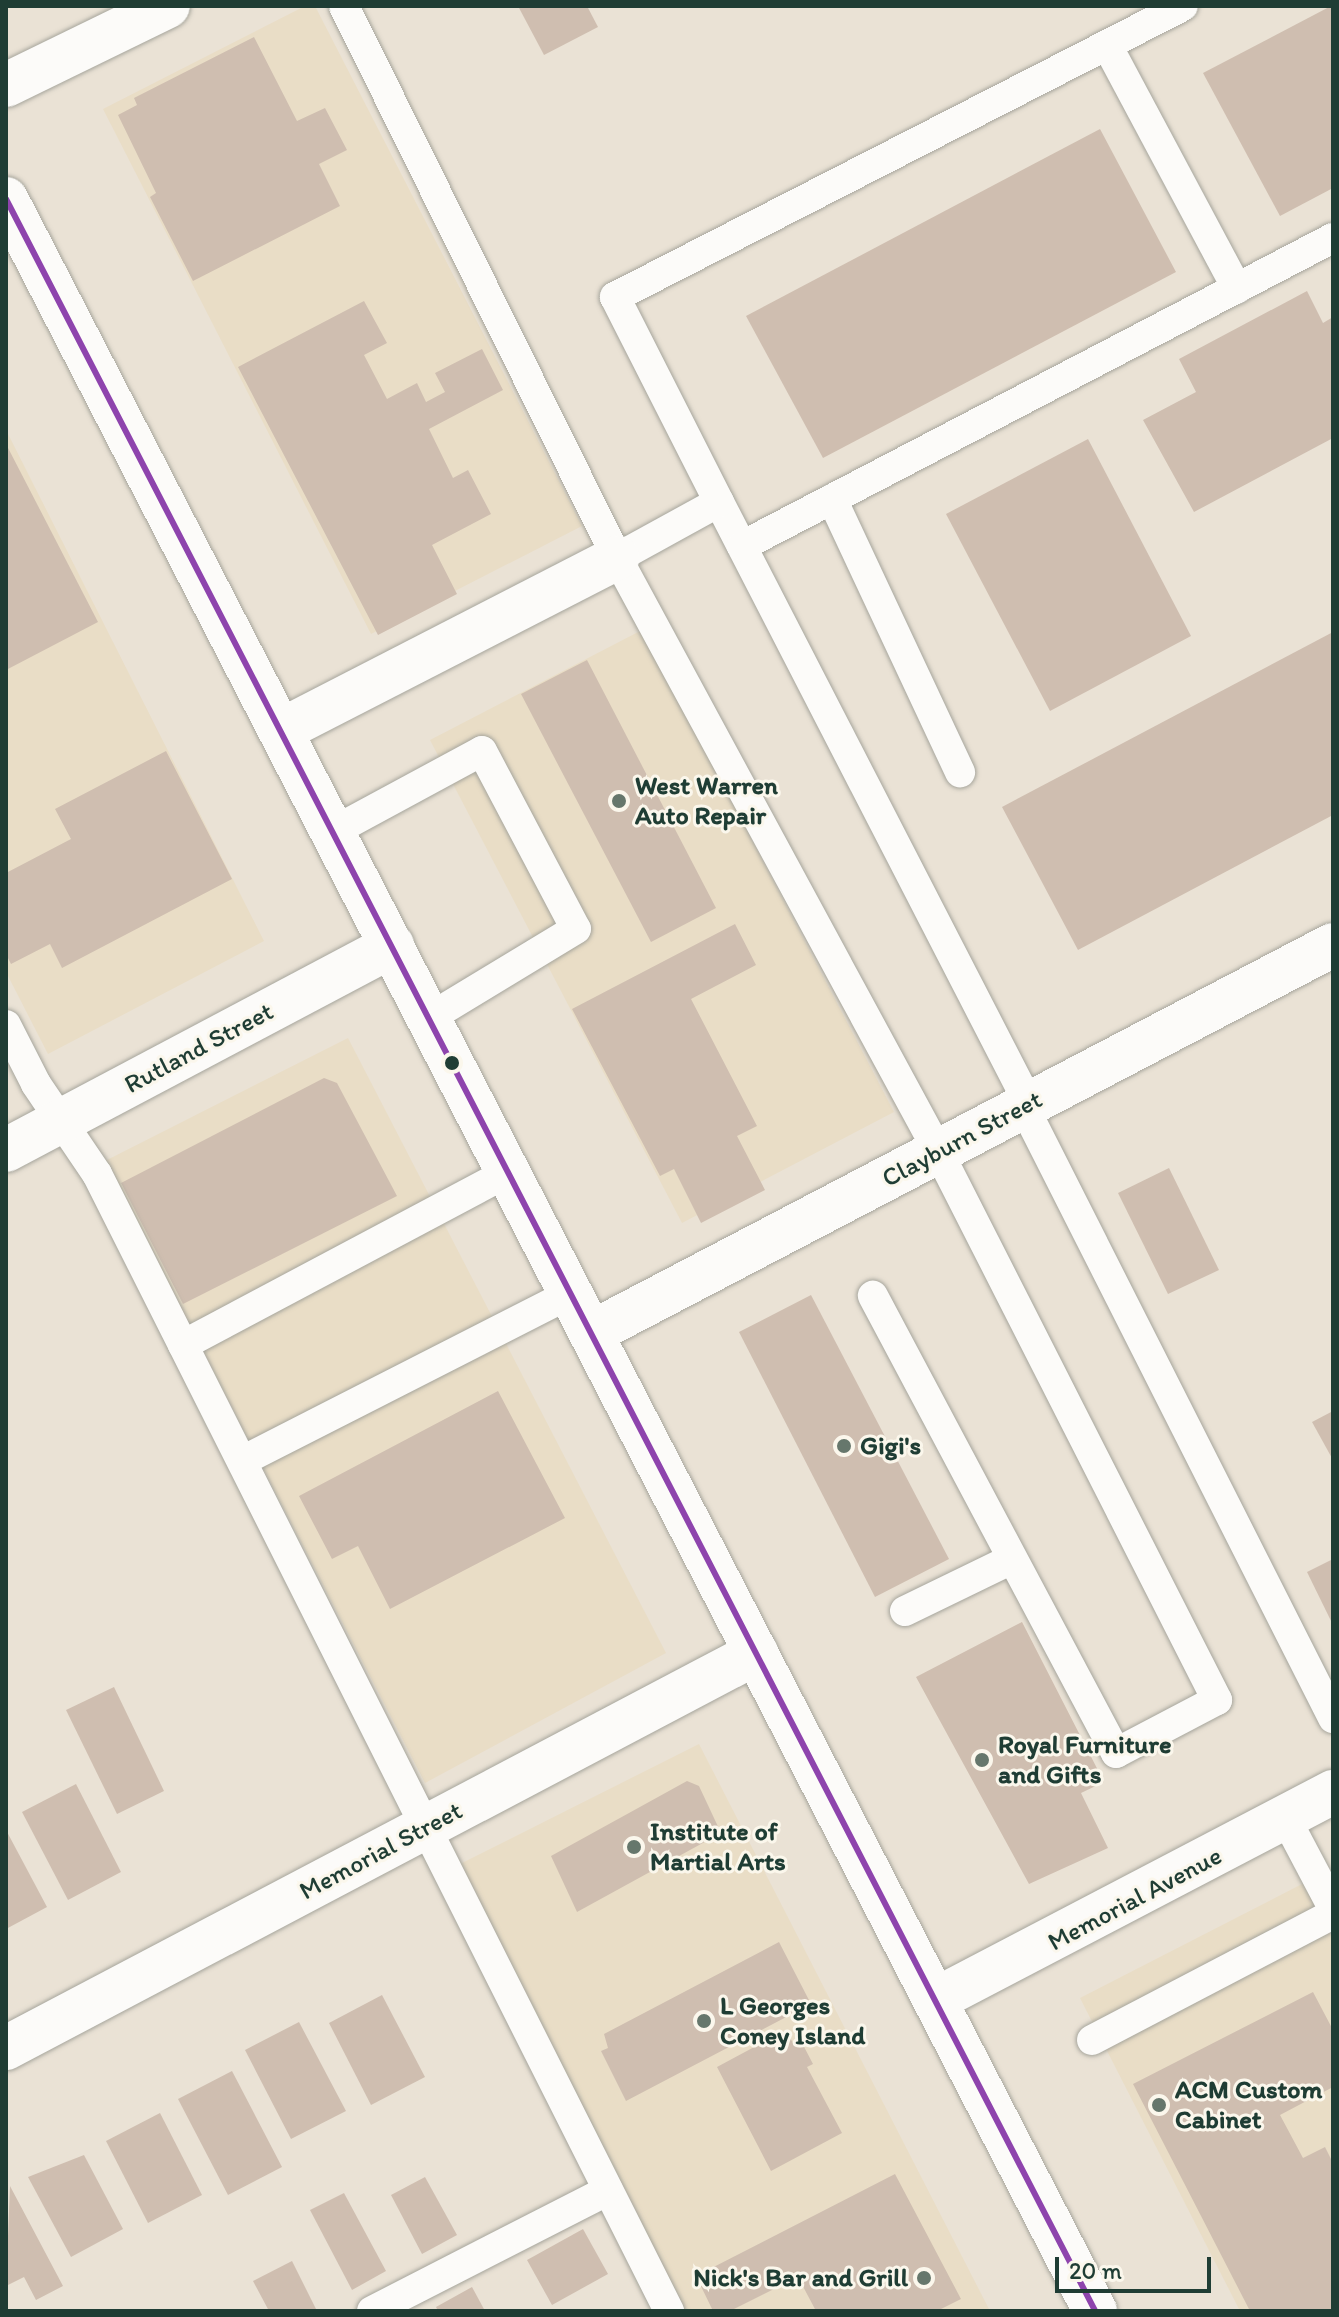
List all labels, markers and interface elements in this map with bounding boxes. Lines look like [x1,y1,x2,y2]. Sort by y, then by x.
place label: West Warren Auto Repair [635,770,778,832]
marker: West Warren Auto Repair [610,792,628,810]
street label: Rutland Street [119,996,279,1100]
unlabelled marker [444,1055,460,1071]
street label: Clayburn Street [877,1084,1047,1194]
place label: Gigi's [860,1430,921,1462]
marker: Gigi's [835,1437,853,1455]
place label: Royal Furniture and Gifts [998,1729,1170,1790]
marker: Royal Furniture and Gifts [973,1751,991,1769]
street label: Memorial Street [294,1795,468,1907]
place label: Institute of Martial Arts [650,1816,786,1878]
marker: Institute of Martial Arts [625,1838,643,1856]
street label: Memorial Avenue [1043,1840,1227,1958]
place label: L Georges Coney Island [720,1990,866,2052]
marker: L Georges Coney Island [695,2012,713,2030]
place label: ACM Custom Cabinet [1175,2074,1322,2136]
marker: ACM Custom Cabinet [1150,2096,1168,2114]
scale bar [1059,2241,1215,2291]
text: 20 m [1069,2256,1122,2285]
place label: Nick's Bar and Grill [692,2262,908,2294]
marker: Nick's Bar and Grill [915,2269,933,2287]

